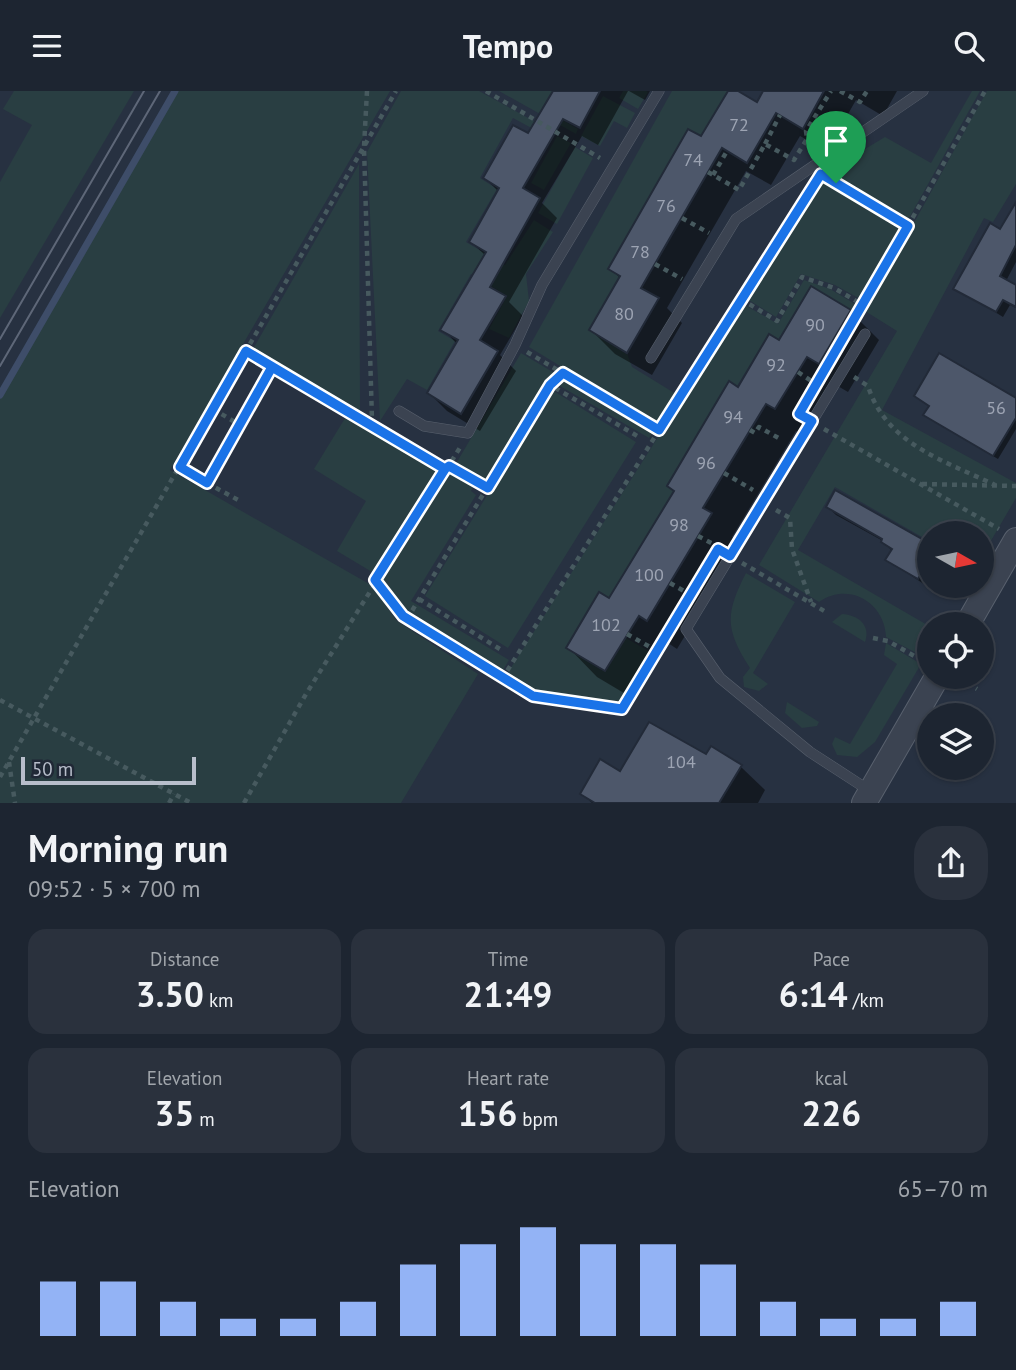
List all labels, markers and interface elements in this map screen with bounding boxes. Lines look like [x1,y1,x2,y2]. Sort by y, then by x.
text: Tempo [463,25,553,67]
icon: menu [28,27,66,65]
icon: search [950,27,988,65]
pin [806,111,866,183]
house number: 72 [729,113,749,136]
icon: arrive [817,122,855,160]
house number: 74 [683,148,703,171]
house number: 76 [656,194,676,217]
house number: 78 [630,240,650,263]
house number: 80 [614,302,634,325]
house number: 90 [805,313,825,336]
house number: 92 [766,353,786,376]
house number: 56 [986,396,1006,419]
house number: 94 [723,405,743,428]
house number: 96 [696,451,716,474]
house number: 98 [669,513,689,536]
north arrow [917,521,994,599]
map controls [917,521,994,780]
house number: 100 [634,563,664,586]
button: locate [917,612,994,689]
house number: 102 [591,613,621,636]
button: layers [917,703,994,780]
house number: 104 [666,750,696,773]
scale bar [21,754,196,786]
text: 50 m [32,757,73,781]
text: Morning run [28,823,228,872]
button: share [914,826,988,900]
text: 09:52 · 5 × 700 m [28,874,200,903]
text: Distance [150,947,219,971]
text: Time [488,947,528,971]
text: Pace [813,947,850,971]
text: 3.50 [136,971,204,1017]
text: 21:49 [464,971,552,1017]
text: 6:14 [779,971,848,1017]
text: km [204,988,234,1012]
text: /km [848,988,884,1012]
text: Elevation [147,1066,223,1090]
text: Heart rate [467,1066,549,1090]
text: kcal [815,1066,848,1090]
text: 35 [155,1090,194,1136]
text: 156 [458,1090,517,1136]
text: 226 [802,1090,861,1136]
text: m [194,1107,215,1131]
text: bpm [517,1107,558,1131]
text: Elevation [28,1174,120,1203]
text: 65–70 m [898,1174,988,1203]

